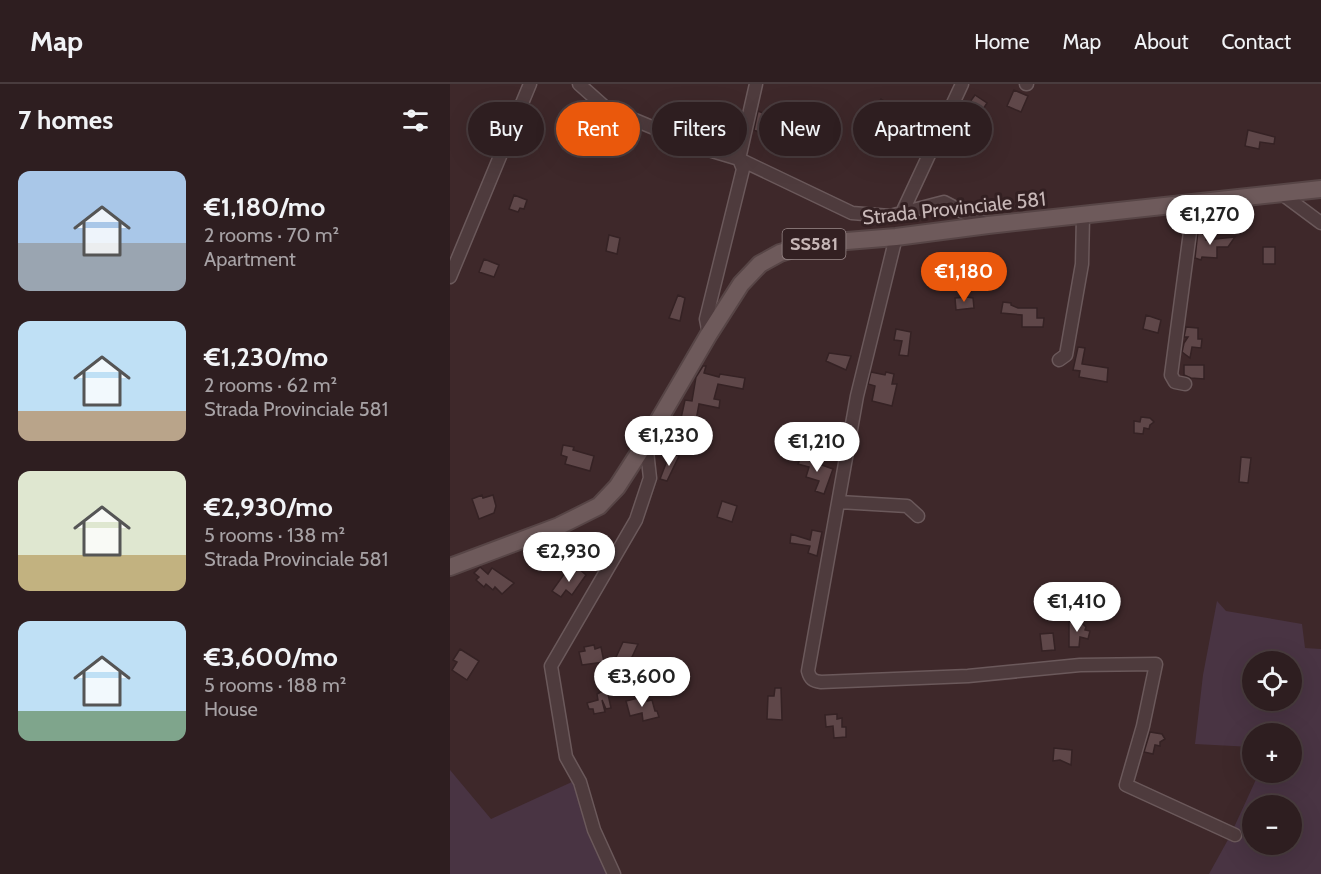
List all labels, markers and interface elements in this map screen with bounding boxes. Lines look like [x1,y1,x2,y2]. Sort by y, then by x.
text: Map [30,24,83,58]
text: Home [974,29,1030,54]
text: Map [1063,29,1101,54]
text: About [1134,29,1188,54]
text: Contact [1221,29,1291,54]
chip: Buy [468,102,544,156]
chip: Rent [556,102,640,156]
chip: Filters [652,102,747,156]
chip: New [759,102,841,156]
chip: Apartment [853,102,992,156]
text: 7 homes [18,104,113,136]
icon: filters [399,104,432,137]
street label: Strada Provinciale 581 [861,186,1047,230]
text: €1,180/mo [204,191,325,223]
icon: home [66,195,138,267]
pin: €1,270 [1161,195,1259,246]
text: €1,270 [1180,202,1240,226]
text: 2 rooms · 70 m² [204,223,339,247]
road number: SS581 [782,229,845,259]
text: Apartment [204,247,296,271]
pin: €1,180 [915,252,1013,303]
text: €1,180 [935,259,993,283]
text: €1,230/mo [204,341,328,373]
icon: home [66,345,138,417]
text: 2 rooms · 62 m² [204,373,337,397]
text: Strada Provinciale 581 [204,397,388,421]
pin: €1,230 [620,416,718,467]
pin: €1,210 [768,422,866,473]
text: €1,230 [639,423,699,447]
text: €1,210 [789,429,845,453]
text: €2,930/mo [204,491,333,523]
icon: home [66,495,138,567]
text: 5 rooms · 138 m² [204,523,345,547]
pin: €2,930 [520,532,618,583]
text: €2,930 [537,539,601,563]
text: Strada Provinciale 581 [204,547,388,571]
pin: €1,410 [1028,582,1126,633]
text: €1,410 [1048,589,1106,613]
text: €3,600/mo [204,641,338,673]
icon: home [66,645,138,717]
map controls [1242,651,1302,855]
button: locate [1242,651,1302,711]
pin: €3,600 [593,657,691,708]
text: €3,600 [608,664,676,688]
text: 5 rooms · 188 m² [204,673,346,697]
text: House [204,697,258,721]
button: + [1242,723,1302,783]
button: − [1242,795,1302,855]

